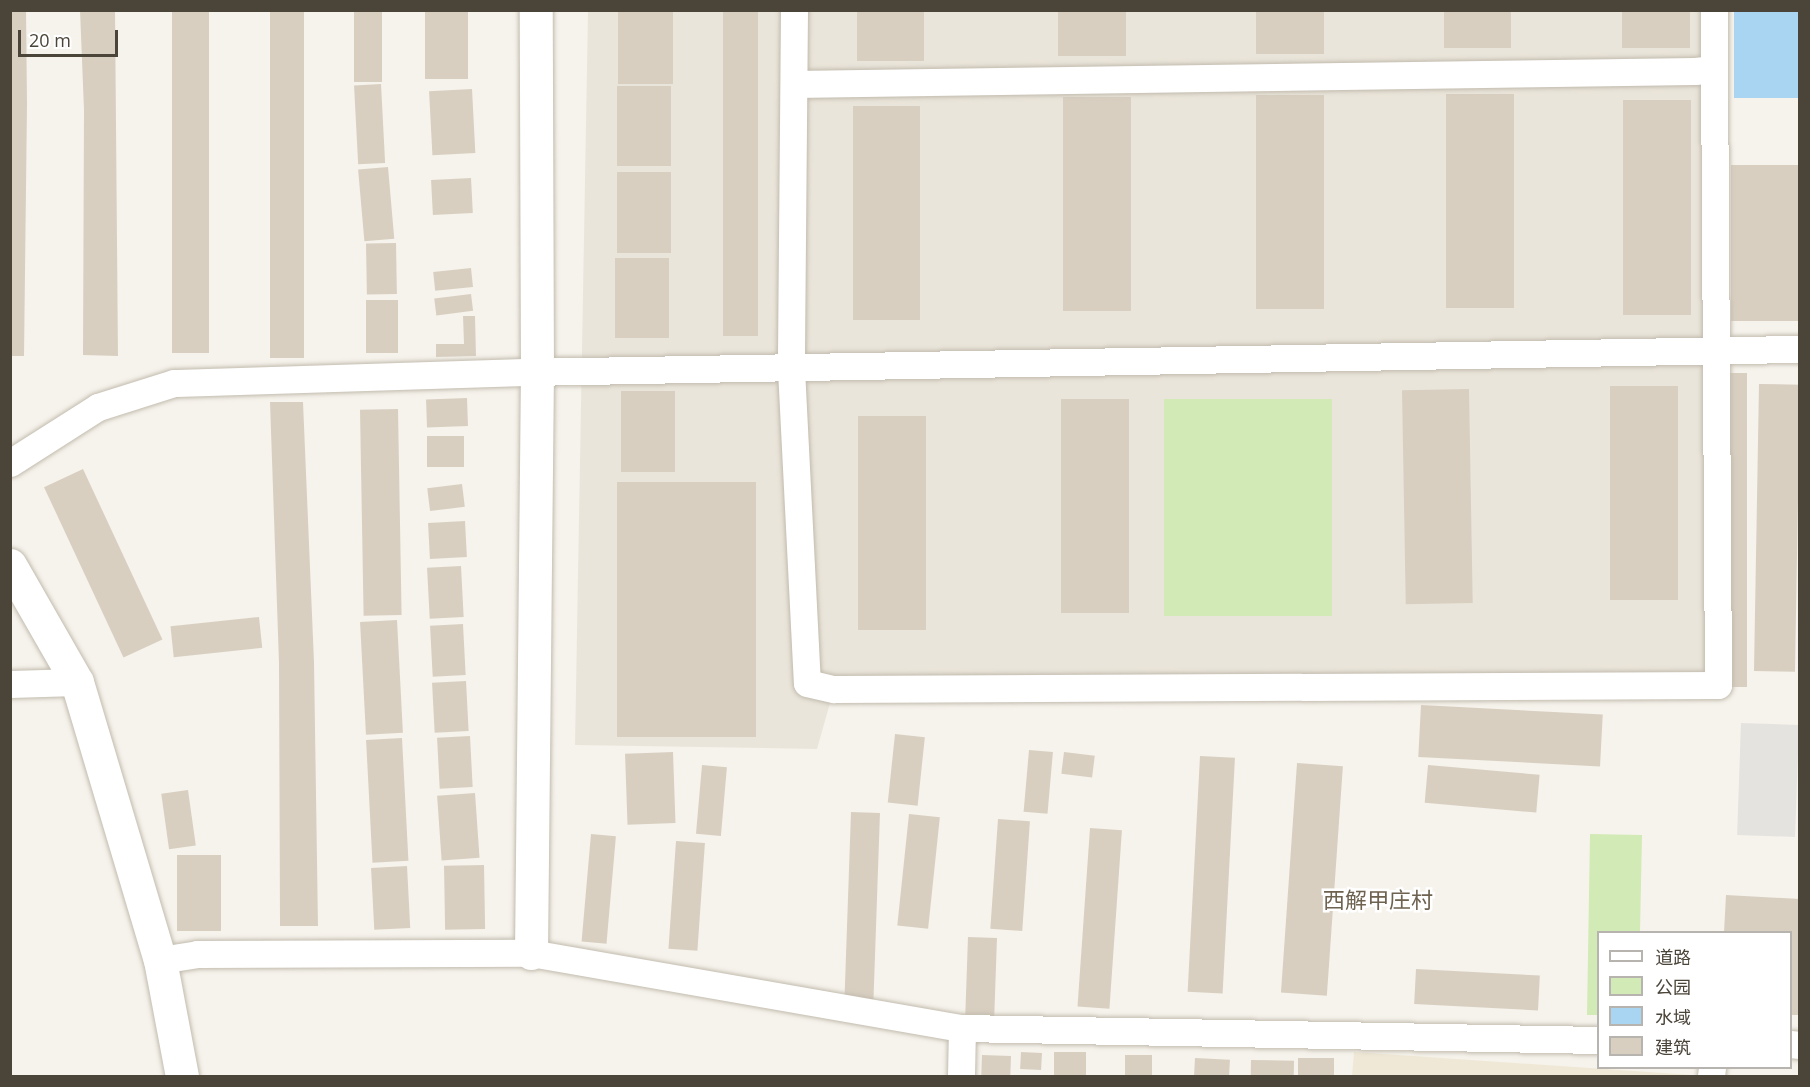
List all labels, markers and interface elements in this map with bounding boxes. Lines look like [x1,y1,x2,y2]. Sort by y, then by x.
scale bar [21,18,122,56]
text: 20 m [29,28,71,52]
district label: 西解甲庄村 [1323,887,1433,913]
legend [1597,931,1792,1069]
text: 道路 [1655,945,1691,969]
text: 公园 [1655,975,1691,999]
text: 水域 [1655,1005,1691,1029]
text: 建筑 [1655,1035,1691,1059]

